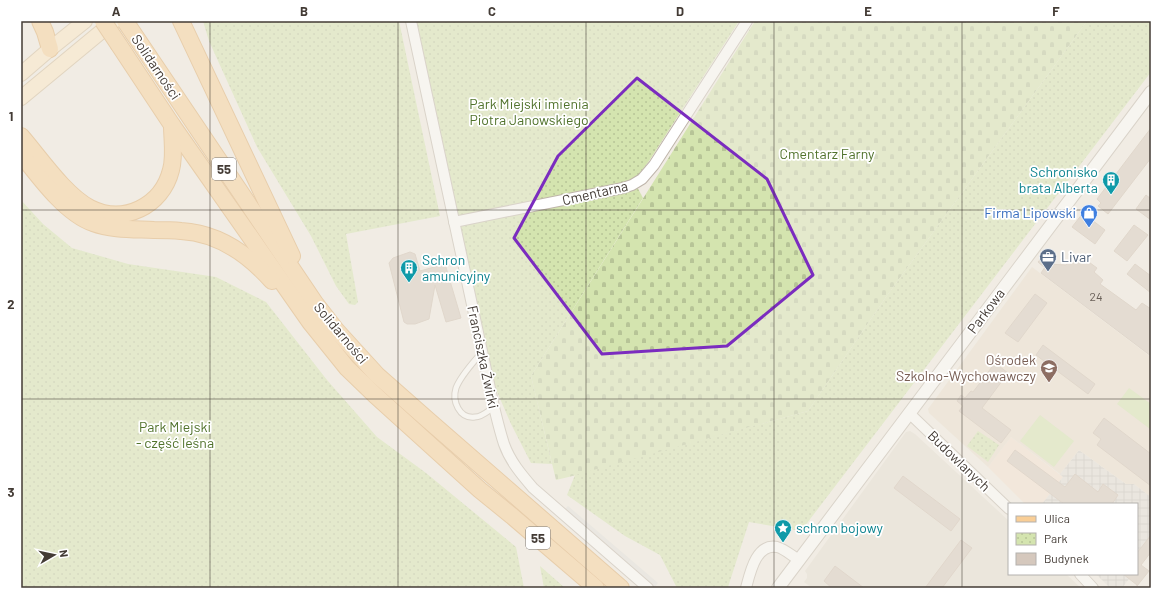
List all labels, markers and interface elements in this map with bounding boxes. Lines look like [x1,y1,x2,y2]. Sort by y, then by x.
text: A [112,3,121,19]
text: B [300,3,308,19]
text: C [488,3,496,19]
text: D [676,3,684,19]
text: E [864,3,872,19]
text: F [1052,3,1060,19]
street label: Solidarności [128,31,184,103]
park label: Park Miejski imienia Piotra Janowskiego [469,95,589,128]
text: 1 [9,108,13,124]
park label: Cmentarz Farny [779,145,875,162]
road number: 55 [212,158,236,180]
place label: Schronisko brata Alberta [1019,163,1098,196]
building icon: Schronisko brata Alberta [1101,170,1121,195]
street label: Cmentarna [560,177,629,208]
shop icon: Firma Lipowski [1079,203,1099,228]
place label: Firma Lipowski [984,204,1076,221]
office icon: Livar [1038,247,1058,272]
place label: Livar [1061,248,1091,265]
place label: Schron amunicyjny [422,251,491,284]
building icon: Schron amunicyjny [399,258,419,283]
street label: Parkowa [963,285,1008,336]
house number: 24 [1089,289,1103,303]
text: 2 [7,296,15,312]
street label: Solidarności [311,298,372,367]
street label: Franciszka Żwirki [464,304,503,410]
place label: Ośrodek Szkolno-Wychowawczy [896,351,1037,384]
school or university icon: Ośrodek Szkolno-Wychowawczy [1039,358,1059,383]
park label: Park Miejski - część leśna [136,418,214,451]
street label: Budowlanych [925,427,994,495]
text: 3 [7,484,15,500]
legend [1008,503,1138,575]
text: Ulica [1044,511,1070,525]
place icon: schron bojowy [773,518,793,543]
place label: schron bojowy [796,519,884,536]
road number: 55 [526,527,550,549]
text: Park [1044,531,1068,545]
north arrow [34,535,74,575]
text: N [57,549,71,558]
text: Budynek [1044,551,1089,565]

